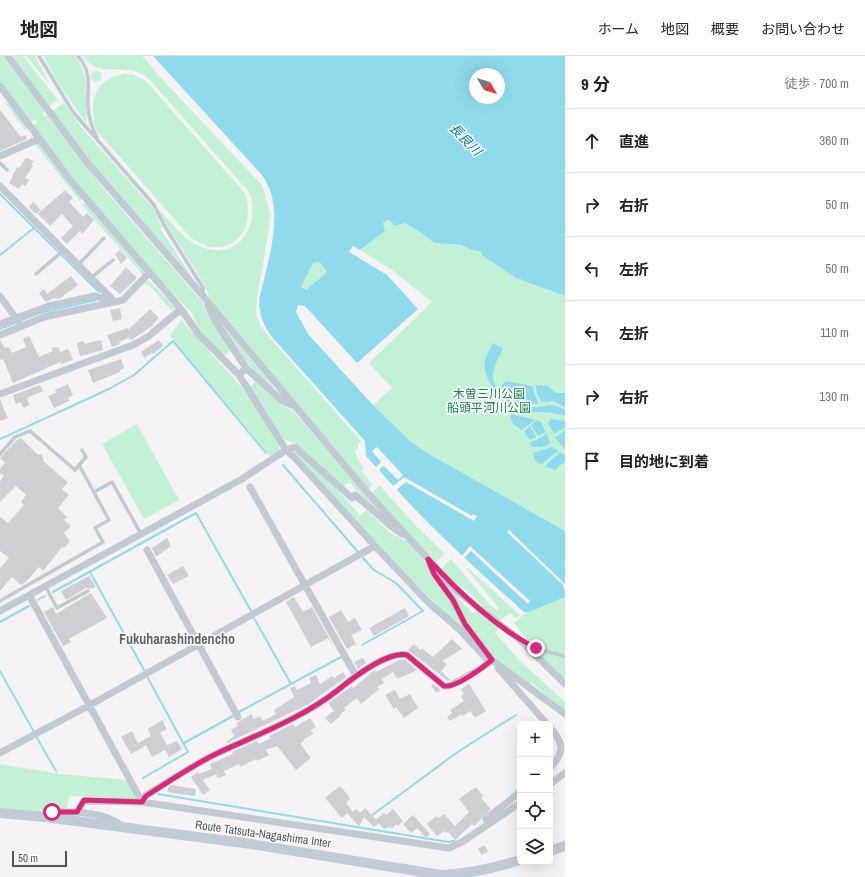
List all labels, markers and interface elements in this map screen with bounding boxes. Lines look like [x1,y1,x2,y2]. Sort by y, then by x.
text: 地図 [20,16,58,42]
text: ホーム [597,20,639,38]
text: 地図 [661,20,689,38]
text: 概要 [711,20,739,38]
text: お問い合わせ [761,20,845,38]
north arrow [469,68,505,104]
text: 9 分 [581,72,610,95]
text: 徒歩 · 700 m [784,75,849,92]
water label: 長良川 [446,120,487,161]
icon: ahead [581,130,603,152]
text: 直進 [619,131,649,152]
text: 360 m [819,132,849,149]
icon: right [581,194,603,216]
text: 右折 [619,195,649,216]
text: 50 m [825,196,849,213]
icon: left [581,258,603,280]
text: 左折 [619,259,649,280]
text: 50 m [825,260,849,277]
icon: left [581,322,603,344]
text: 左折 [619,323,649,344]
text: 110 m [820,324,849,341]
park label: 木曽三川公園 船頭平河川公園 [447,386,531,416]
icon: right [581,386,603,408]
text: 右折 [619,387,649,408]
text: 130 m [819,388,849,405]
icon: arrive [581,450,603,472]
text: 目的地に到着 [619,451,709,472]
district label: Fukuharashindencho [119,630,235,648]
route end [527,639,545,657]
map controls [517,721,553,865]
button: + [517,721,553,757]
button: − [517,757,553,793]
button: locate [517,793,553,829]
route start [43,803,61,821]
street label: Route Tatsuta-Nagashima Inter [194,817,333,852]
button: layers [517,829,553,865]
scale bar [12,849,67,868]
text: 50 m [18,851,38,865]

